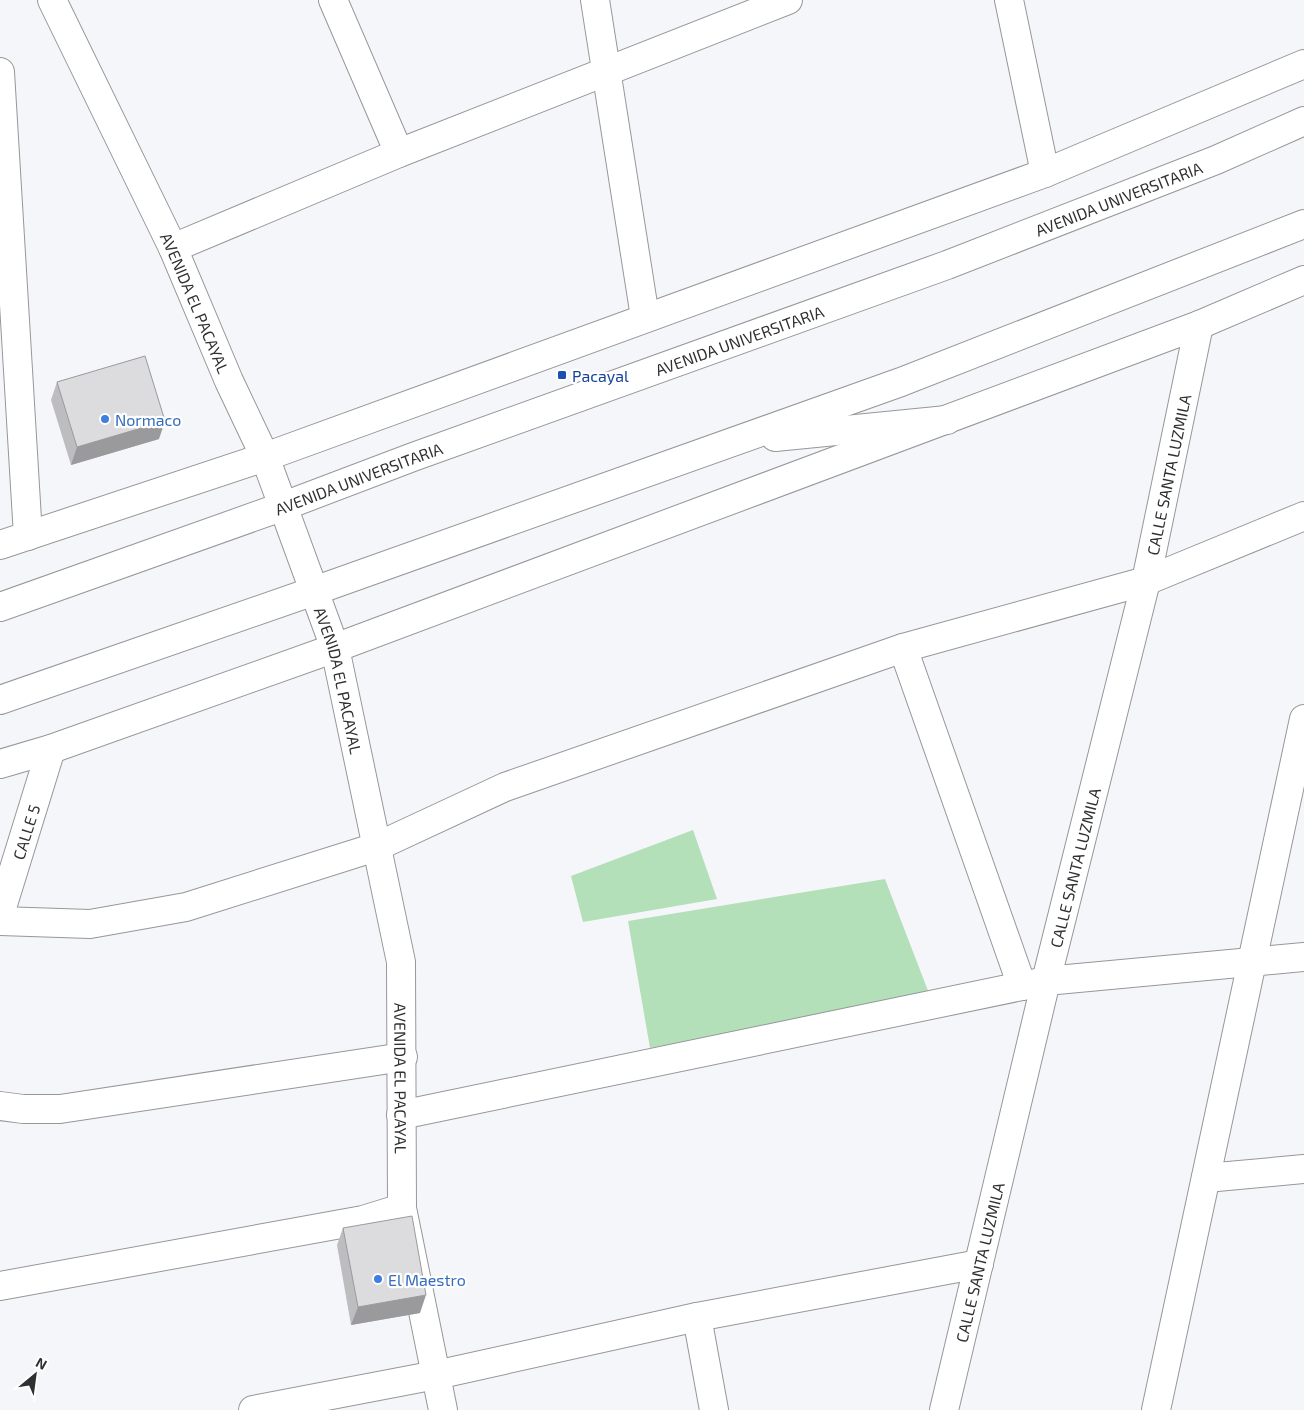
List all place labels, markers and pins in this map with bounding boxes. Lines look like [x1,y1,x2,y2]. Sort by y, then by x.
place label: Pacayal [572,366,629,385]
marker: Pacayal [556,369,568,381]
place label: Normaco [115,410,181,429]
marker: Normaco [99,413,111,425]
place label: El Maestro [388,1270,466,1289]
marker: El Maestro [372,1273,384,1285]

